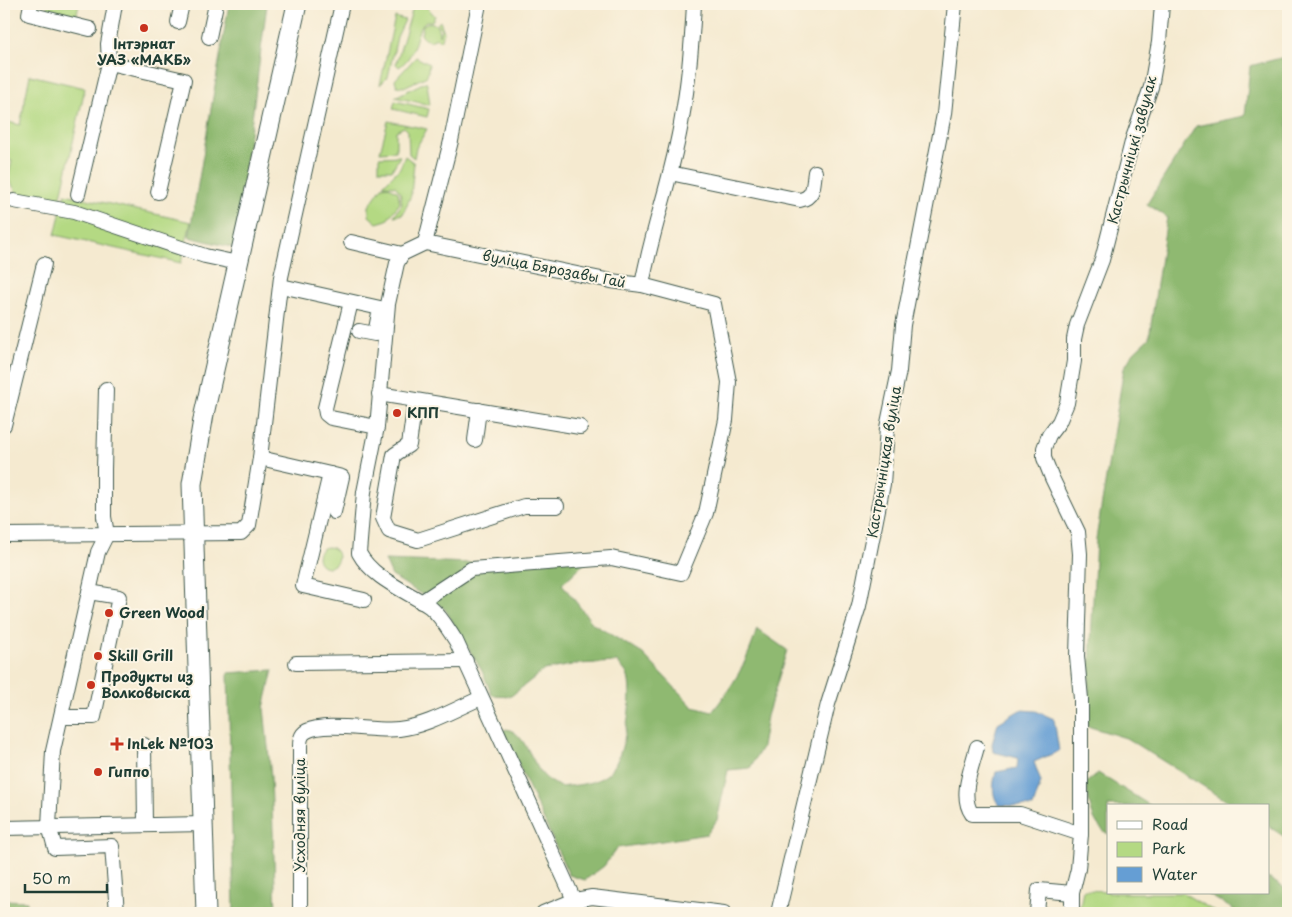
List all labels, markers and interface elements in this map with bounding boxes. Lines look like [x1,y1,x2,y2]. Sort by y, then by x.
marker: Інтэрнат УАЗ «МАКБ» [138,22,150,34]
place label: Інтэрнат УАЗ «МАКБ» [97,33,192,70]
street label: Кастрычніцкі завулак [1102,73,1162,226]
street label: вуліца Бярозавы Гай [481,244,627,293]
street label: Кастрычніцкая вуліца [861,384,906,540]
place label: КПП [407,402,439,423]
marker: КПП [391,407,403,419]
place label: Green Wood [119,602,205,623]
marker: Green Wood [103,607,115,619]
place label: Skill Grill [108,645,173,666]
marker: Skill Grill [92,650,104,662]
place label: Продукты из Волковыска [101,666,193,703]
marker: Продукты из Волковыска [85,679,97,691]
place label: InLek №103 [127,733,213,754]
marker: InLek №103 [111,738,123,750]
street label: Усходняя вуліца [289,757,310,872]
place label: Гиппо [108,761,149,782]
marker: Гиппо [92,766,104,778]
legend [1107,804,1270,894]
text: Road [1152,812,1188,835]
text: Park [1152,836,1186,859]
scale bar [25,862,108,894]
text: Water [1152,862,1197,885]
text: 50 m [32,866,71,889]

